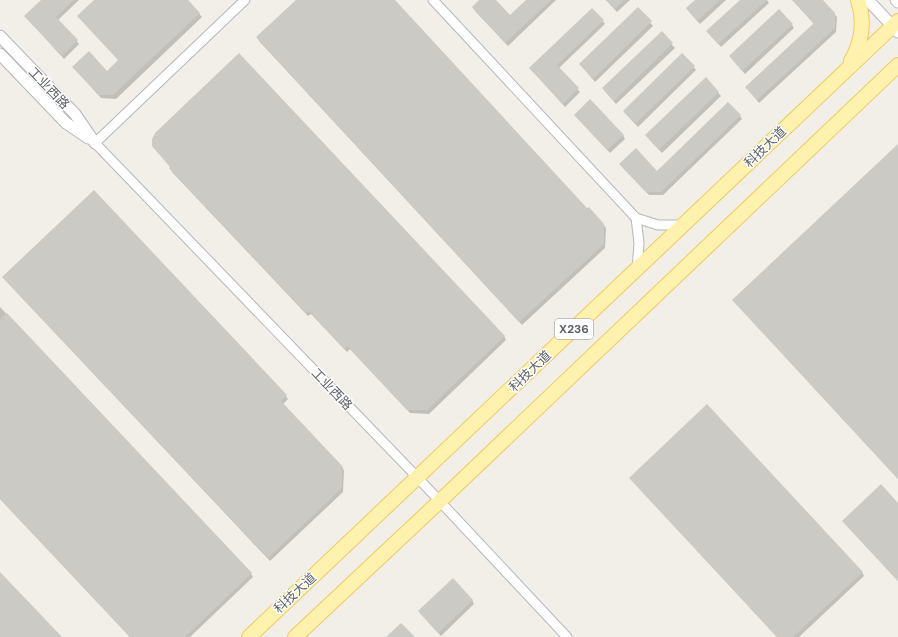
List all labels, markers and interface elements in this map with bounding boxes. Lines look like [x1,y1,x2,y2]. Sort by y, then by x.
street label: 工业西路 [25,63,73,113]
street label: 科技大道 [740,123,790,171]
road number: X236 [555,319,593,339]
street label: 科技大道 [505,347,555,395]
street label: 工业西路 [308,364,356,414]
street label: 科技大道 [270,569,320,617]

